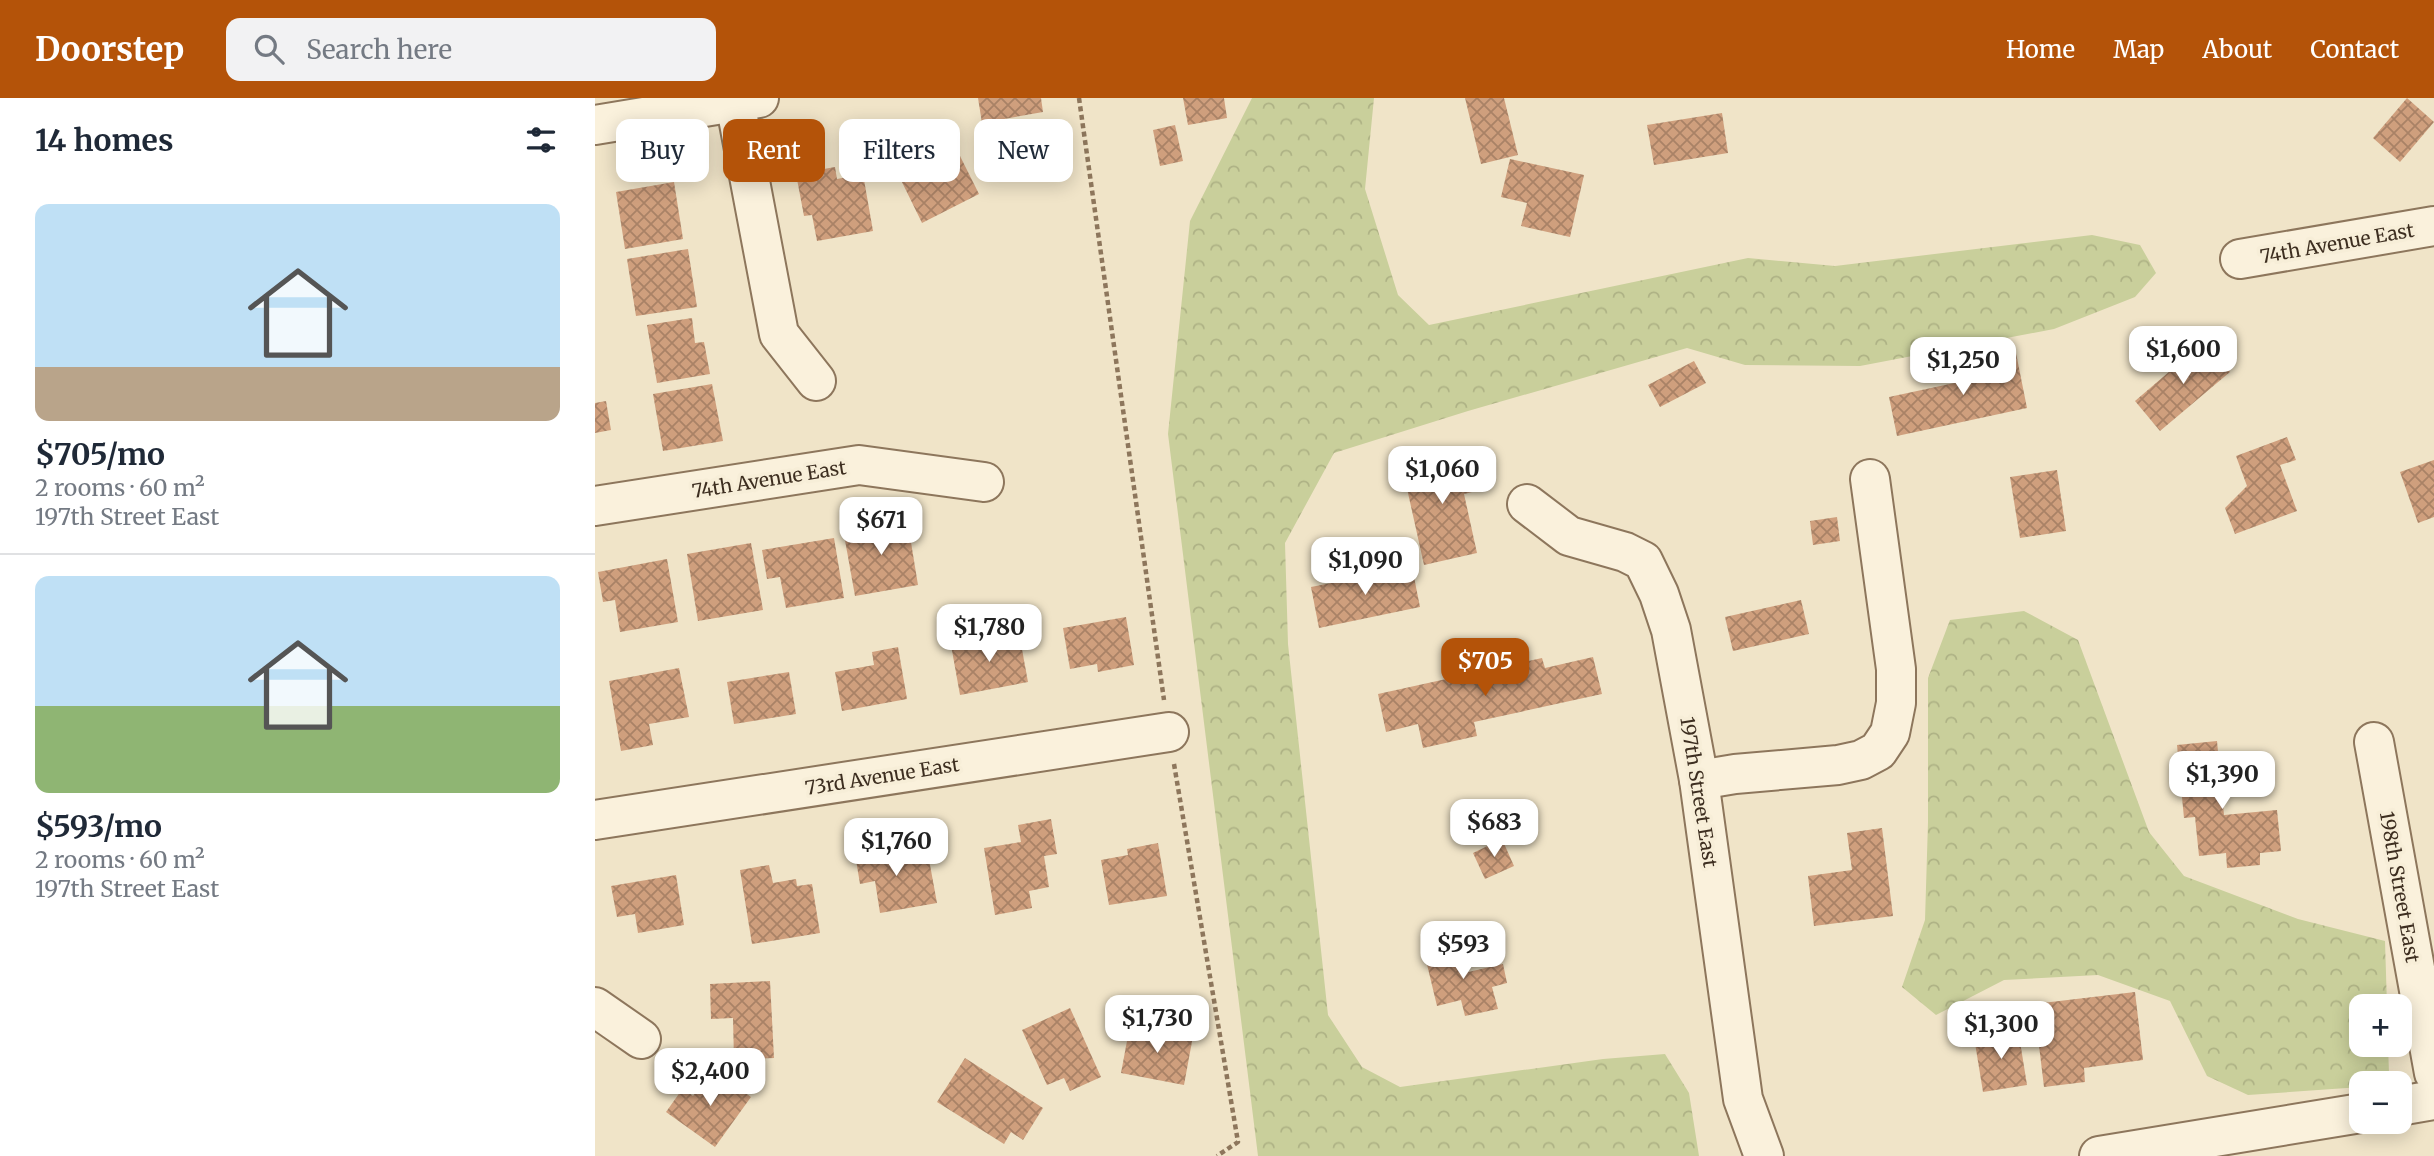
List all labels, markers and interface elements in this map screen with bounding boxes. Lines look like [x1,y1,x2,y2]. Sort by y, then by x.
search box [226,18,716,81]
text: Doorstep [35,29,184,70]
icon: search [250,30,288,68]
text: Search here [306,33,452,66]
text: Home [2006,34,2075,65]
text: Map [2113,34,2164,65]
text: About [2202,34,2272,65]
text: Contact [2310,34,2399,65]
chip: Buy [616,119,709,182]
chip: Rent [723,119,825,182]
chip: Filters [839,119,960,182]
chip: New [974,119,1073,182]
text: 14 homes [35,121,173,159]
icon: filters [522,121,560,159]
street label: 74th Avenue East [2258,218,2416,268]
icon: home [235,250,361,376]
pin: $1,600 [2126,327,2240,386]
text: $1,600 [2145,334,2221,363]
pin: $1,250 [1906,338,2020,397]
text: $1,250 [1926,345,2000,374]
text: $705/mo [35,435,165,473]
pin: $1,060 [1385,446,1499,506]
text: $1,060 [1404,454,1480,483]
street label: 74th Avenue East [690,455,848,503]
text: 2 rooms · 60 m² [35,473,205,502]
pin: $671 [840,498,922,557]
text: 197th Street East [35,502,219,531]
text: $671 [855,505,907,534]
pin: $1,090 [1308,538,1422,597]
text: $1,090 [1327,545,1403,574]
pin: $1,780 [932,604,1046,664]
text: $1,780 [953,612,1025,641]
icon: home [235,622,361,748]
pin: $705 [1444,638,1526,698]
text: $705 [1457,646,1513,675]
street label: 197th Street East [1675,715,1723,870]
street label: 73rd Avenue East [803,752,961,800]
pin: $1,390 [2165,752,2279,811]
text: $1,390 [2185,759,2259,788]
pin: $683 [1453,800,1535,859]
text: $593/mo [35,807,162,845]
text: $683 [1466,807,1522,836]
street label: 198th Street East [2375,810,2425,965]
pin: $1,760 [839,818,953,878]
text: $1,760 [860,826,932,855]
text: 2 rooms · 60 m² [35,845,205,874]
text: 197th Street East [35,874,219,903]
pin: $593 [1422,922,1504,981]
text: $593 [1436,929,1490,958]
map controls [2349,994,2412,1134]
button: + [2349,994,2412,1057]
pin: $1,730 [1100,996,1214,1055]
pin: $1,300 [1944,1002,2058,1061]
text: $1,730 [1121,1003,1193,1032]
text: $1,300 [1963,1009,2039,1038]
pin: $2,400 [653,1048,767,1108]
text: $2,400 [670,1056,750,1085]
button: − [2349,1071,2412,1134]

